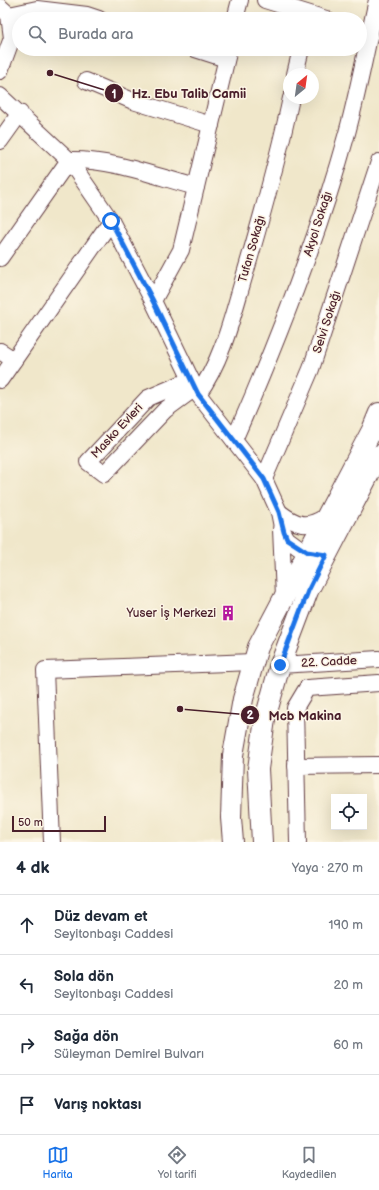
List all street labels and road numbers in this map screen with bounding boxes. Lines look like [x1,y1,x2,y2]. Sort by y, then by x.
street label: Akyol Sokağı [300,190,336,258]
street label: Tufan Sokağı [235,214,269,284]
street label: Selvi Sokağı [310,289,344,355]
street label: Masko Evleri [88,400,146,461]
street label: 22. Cadde [301,653,357,671]

